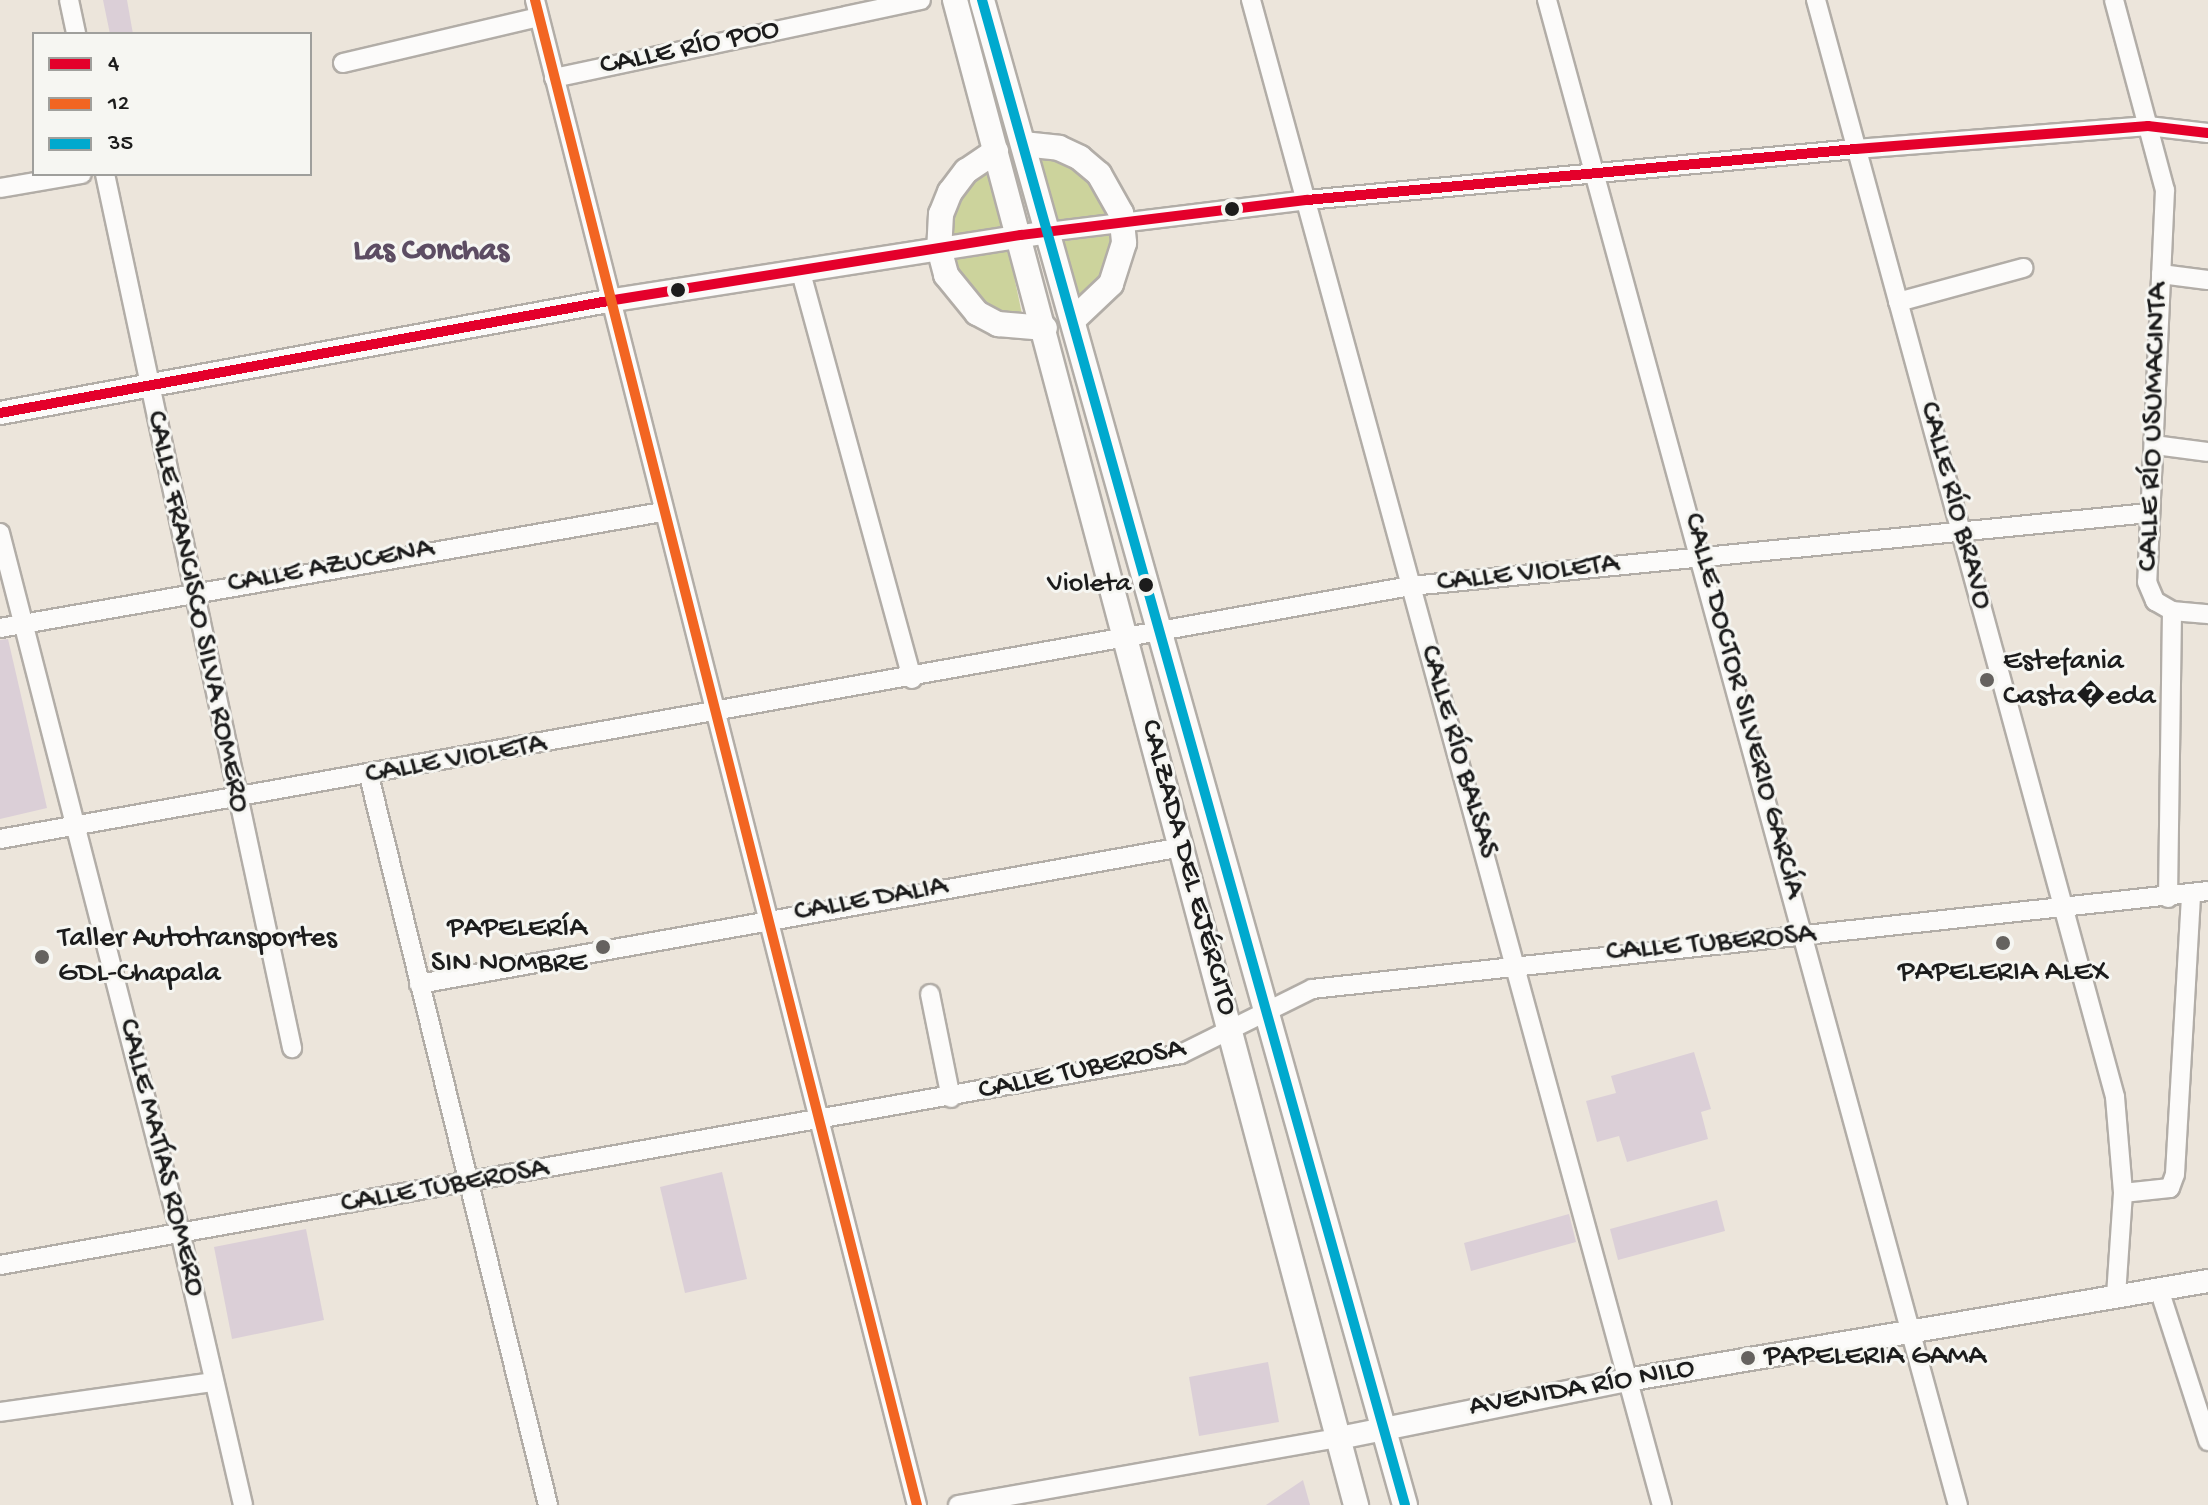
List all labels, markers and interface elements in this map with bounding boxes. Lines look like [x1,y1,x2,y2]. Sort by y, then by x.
street label: CALLE RÍO POO [597,12,783,86]
legend [32,32,312,176]
text: 4 [108,50,119,79]
text: 12 [108,90,129,119]
text: 35 [108,130,133,159]
unlabelled marker [1224,201,1240,217]
district label: Las Conchas [353,233,509,271]
unlabelled marker [670,282,686,298]
street label: CALLE RÍO USUMACINTA [2132,282,2178,572]
street label: CALLE RÍO BRAVO [1909,398,1999,614]
street label: CALLE FRANCISCO SILVA ROMERO [136,408,256,816]
street label: CALLE DOCTOR SILVERIO GARCÍA [1673,510,1811,902]
street label: CALLE AZUCENA [225,532,437,604]
street label: CALLE VIOLETA [1435,548,1621,602]
place label: Violeta [1047,568,1131,602]
marker: Violeta [1138,577,1154,593]
street label: CALLE RÍO BALSAS [1409,642,1505,862]
place label: Estefania Casta�eda [2003,645,2156,716]
marker: Estefania Casta�eda [1978,671,1996,689]
street label: CALZADA DEL EJÉRCITO [1130,716,1244,1020]
street label: CALLE VIOLETA [363,727,549,795]
street label: CALLE DALIA [792,870,950,932]
place label: PAPELERÍA SIN NOMBRE [431,912,587,982]
street label: CALLE TUBEROSA [1605,918,1817,972]
place label: Taller Autotransportes GDL-Chapala [58,922,337,992]
marker: PAPELERIA ALEX [1994,934,2012,952]
marker: PAPELERÍA SIN NOMBRE [594,938,612,956]
marker: Taller Autotransportes GDL-Chapala [33,948,51,966]
place label: PAPELERIA ALEX [1898,956,2108,992]
street label: CALLE MATÍAS ROMERO [108,1015,212,1301]
street label: CALLE TUBEROSA [976,1032,1188,1110]
street label: CALLE TUBEROSA [338,1152,552,1224]
place label: PAPELERIA GAMA [1764,1340,1986,1376]
marker: PAPELERIA GAMA [1739,1349,1757,1367]
street label: AVENIDA RÍO NILO [1467,1351,1697,1427]

